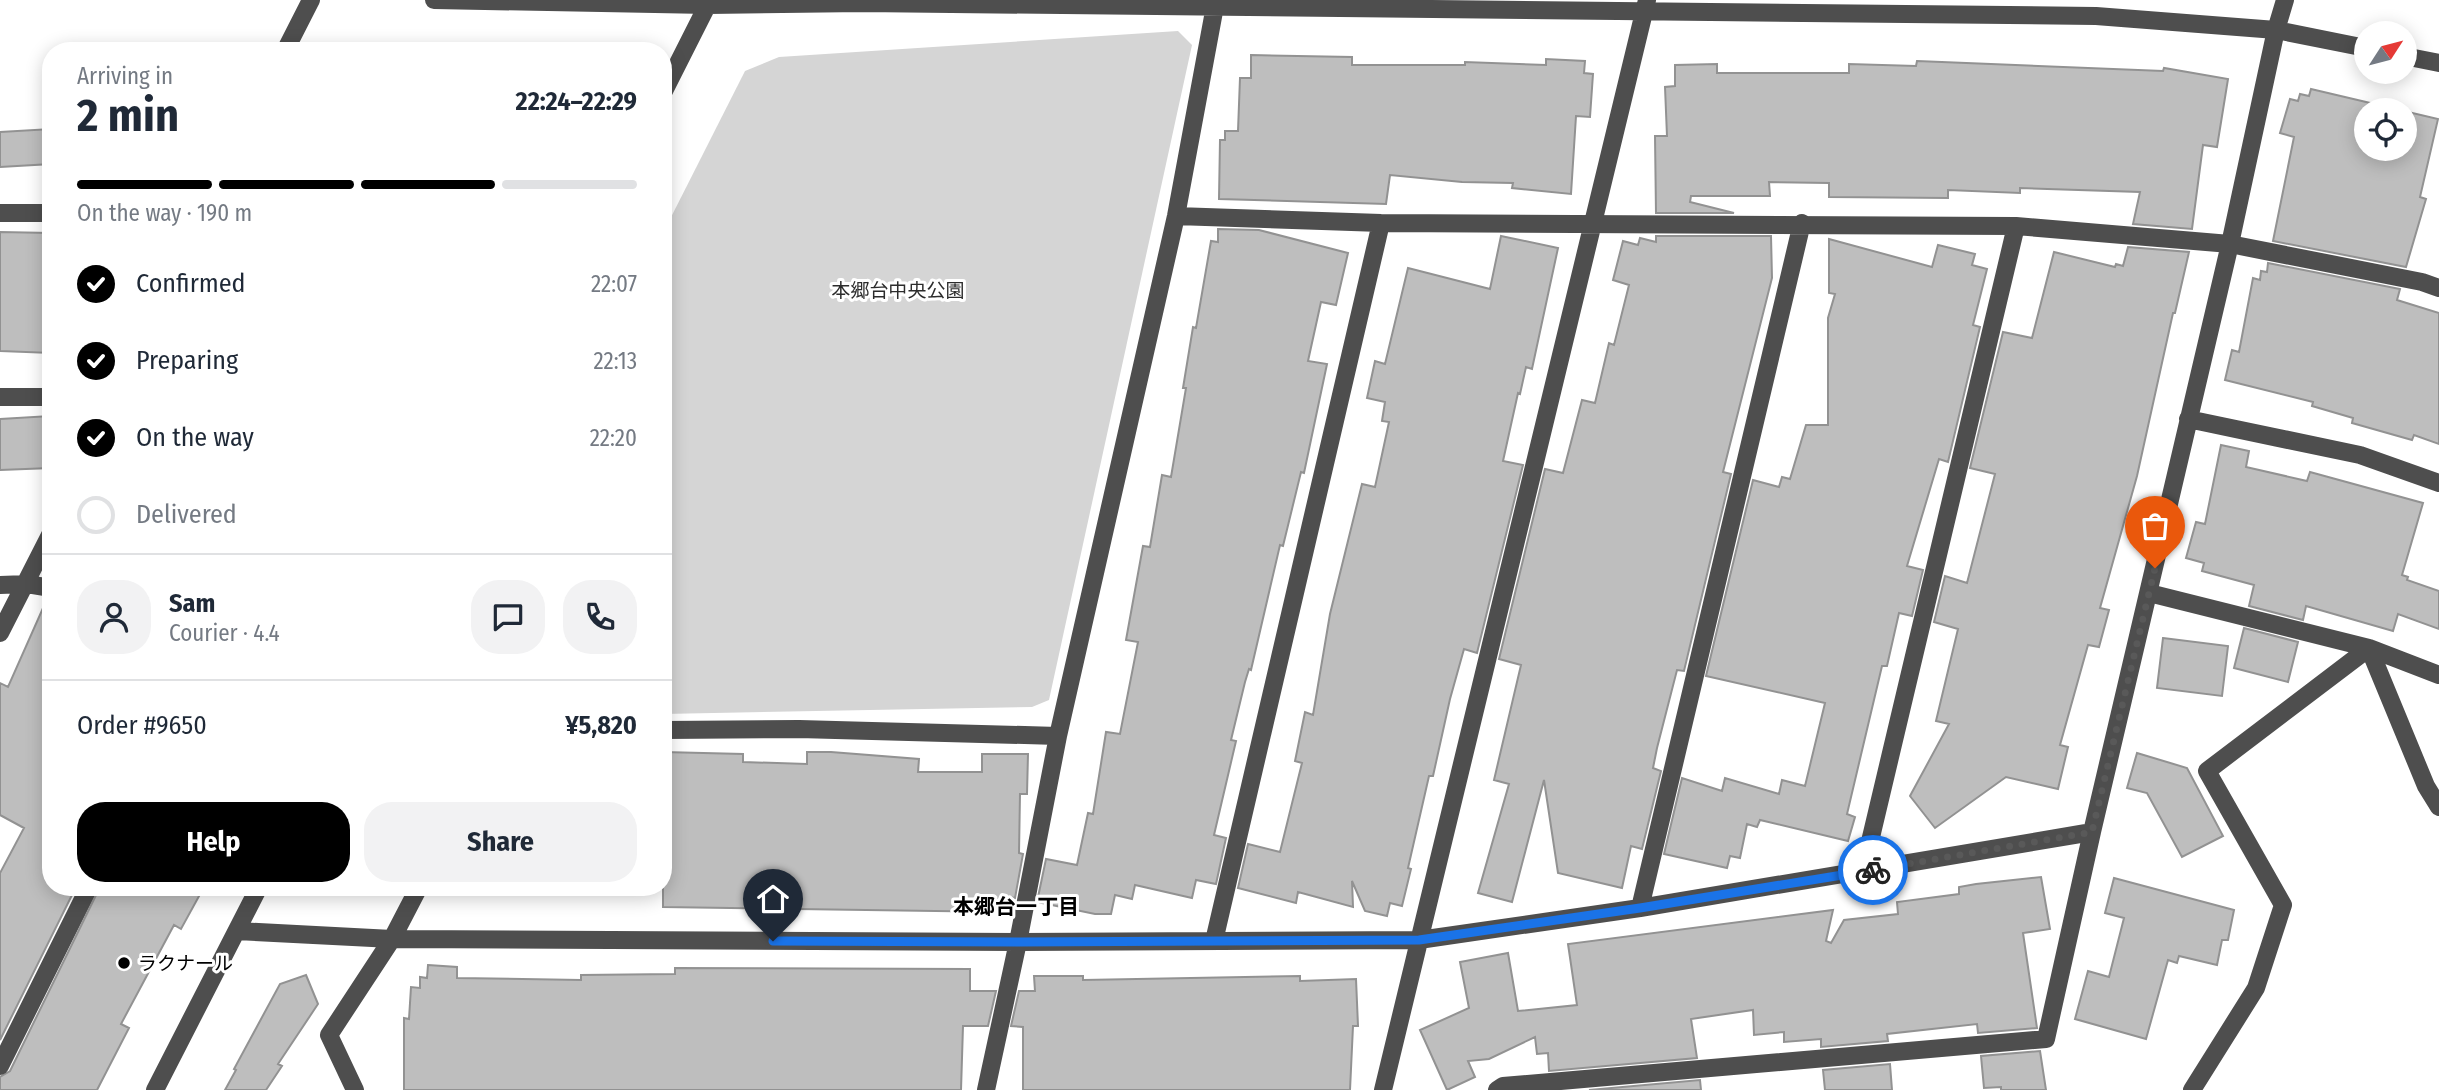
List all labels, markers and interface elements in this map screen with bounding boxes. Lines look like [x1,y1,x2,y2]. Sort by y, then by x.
north arrow [2354,21,2417,84]
map controls [2354,21,2417,161]
text: Arriving in [77,62,173,90]
text: 22:24–22:29 [516,86,637,117]
text: 2 min [77,88,179,143]
button: locate [2354,98,2417,161]
text: On the way · 190 m [77,199,252,227]
icon: check [77,265,115,303]
text: Confirmed [136,268,246,299]
text: 22:07 [591,270,637,298]
park label: 本郷台中央公園 [831,279,965,302]
icon: check [77,342,115,380]
text: Preparing [136,345,238,376]
text: 22:13 [593,347,637,375]
icon: check [77,419,115,457]
text: On the way [136,422,254,453]
text: 22:20 [590,424,637,452]
pin [2125,496,2185,568]
text: Delivered [136,499,237,530]
icon: bag [2136,507,2174,545]
button: person [77,580,151,654]
button: chat [471,580,545,654]
button: phone [563,580,637,654]
text: Sam [169,588,215,619]
text: Courier · 4.4 [169,619,280,647]
text: Order #9650 [77,710,207,741]
text: ¥5,820 [565,710,637,741]
button: Help [77,802,350,882]
button: Share [364,802,637,882]
courier [1838,835,1908,905]
icon: bike [1854,851,1892,889]
pin [743,869,803,941]
icon: home [754,880,792,918]
district label: 本郷台一丁目 [953,894,1079,920]
place label: ラクナール [138,952,233,975]
marker: ラクナール [116,955,132,971]

